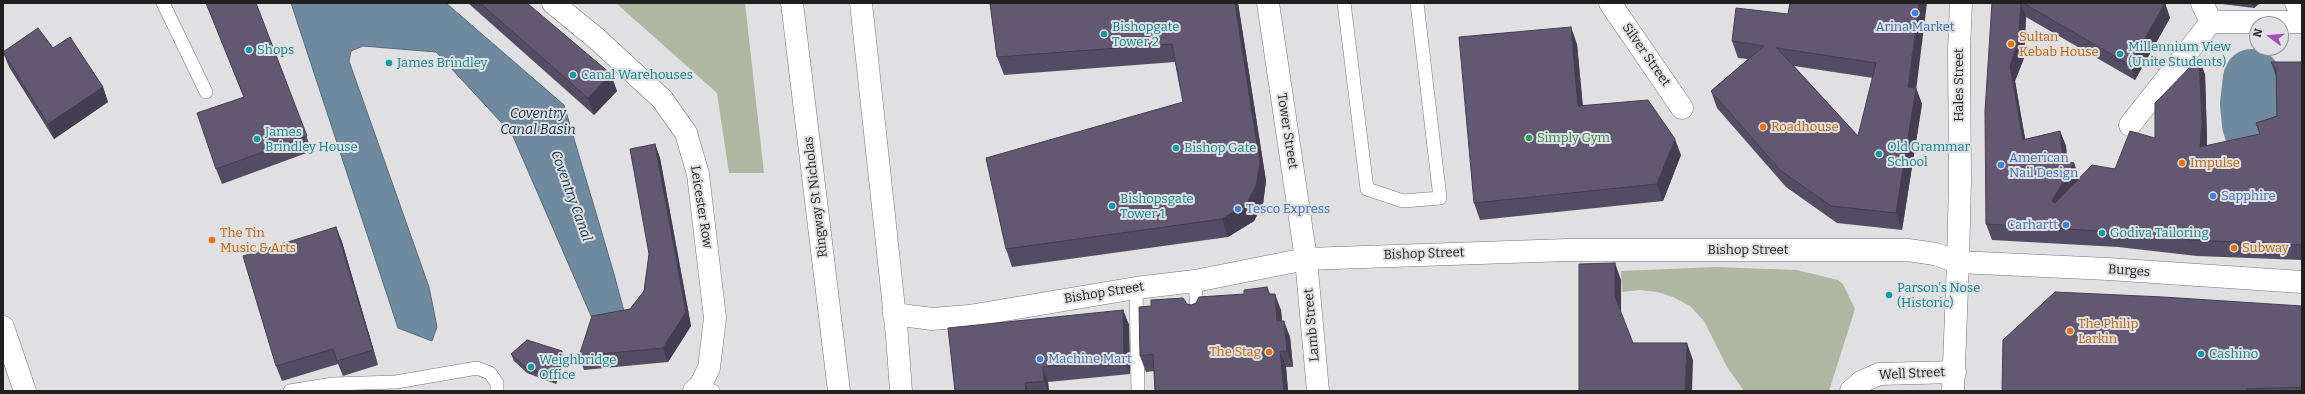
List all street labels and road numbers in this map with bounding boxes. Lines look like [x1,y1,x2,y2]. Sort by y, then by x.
street label: Silver Street [1619,20,1673,90]
street label: Hales Street [1951,48,1967,122]
street label: Tower Street [1273,92,1301,170]
street label: Ringway St Nicholas [801,136,831,258]
street label: Leicester Row [687,164,715,250]
street label: Bishop Street [1708,242,1788,258]
street label: Bishop Street [1383,245,1465,263]
street label: Burges [2107,262,2151,280]
street label: Bishop Street [1063,279,1145,307]
street label: Lamb Street [1301,288,1323,362]
street label: Well Street [1879,364,1945,384]

